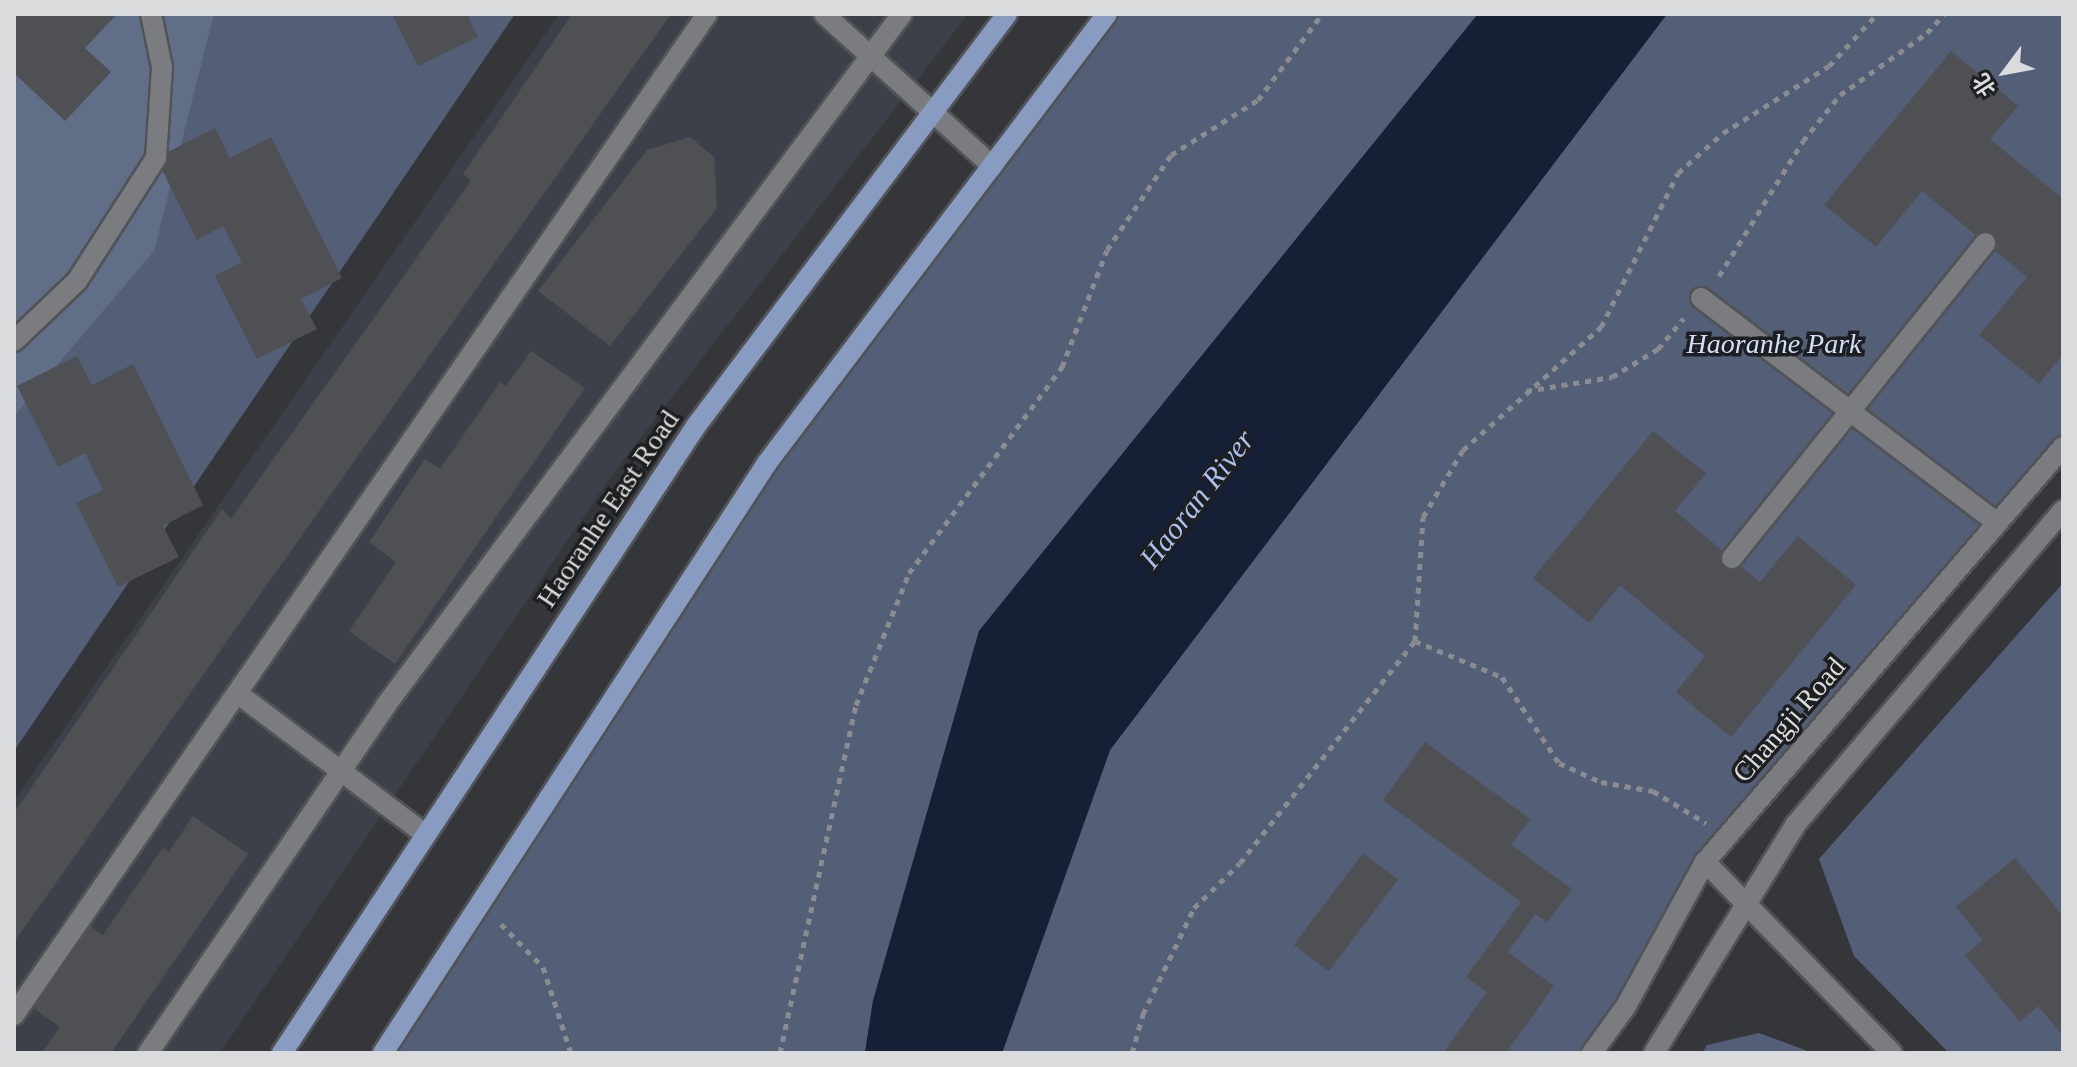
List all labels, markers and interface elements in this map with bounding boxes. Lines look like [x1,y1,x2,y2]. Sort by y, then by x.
north arrow [1965,32,2045,112]
text: 北 [1968,69,2001,101]
park label: Haoranhe Park [1687,327,1861,361]
street label: Haoranhe East Road [530,404,686,614]
water label: Haoran River [1132,423,1262,575]
street label: Changji Road [1726,651,1852,789]

